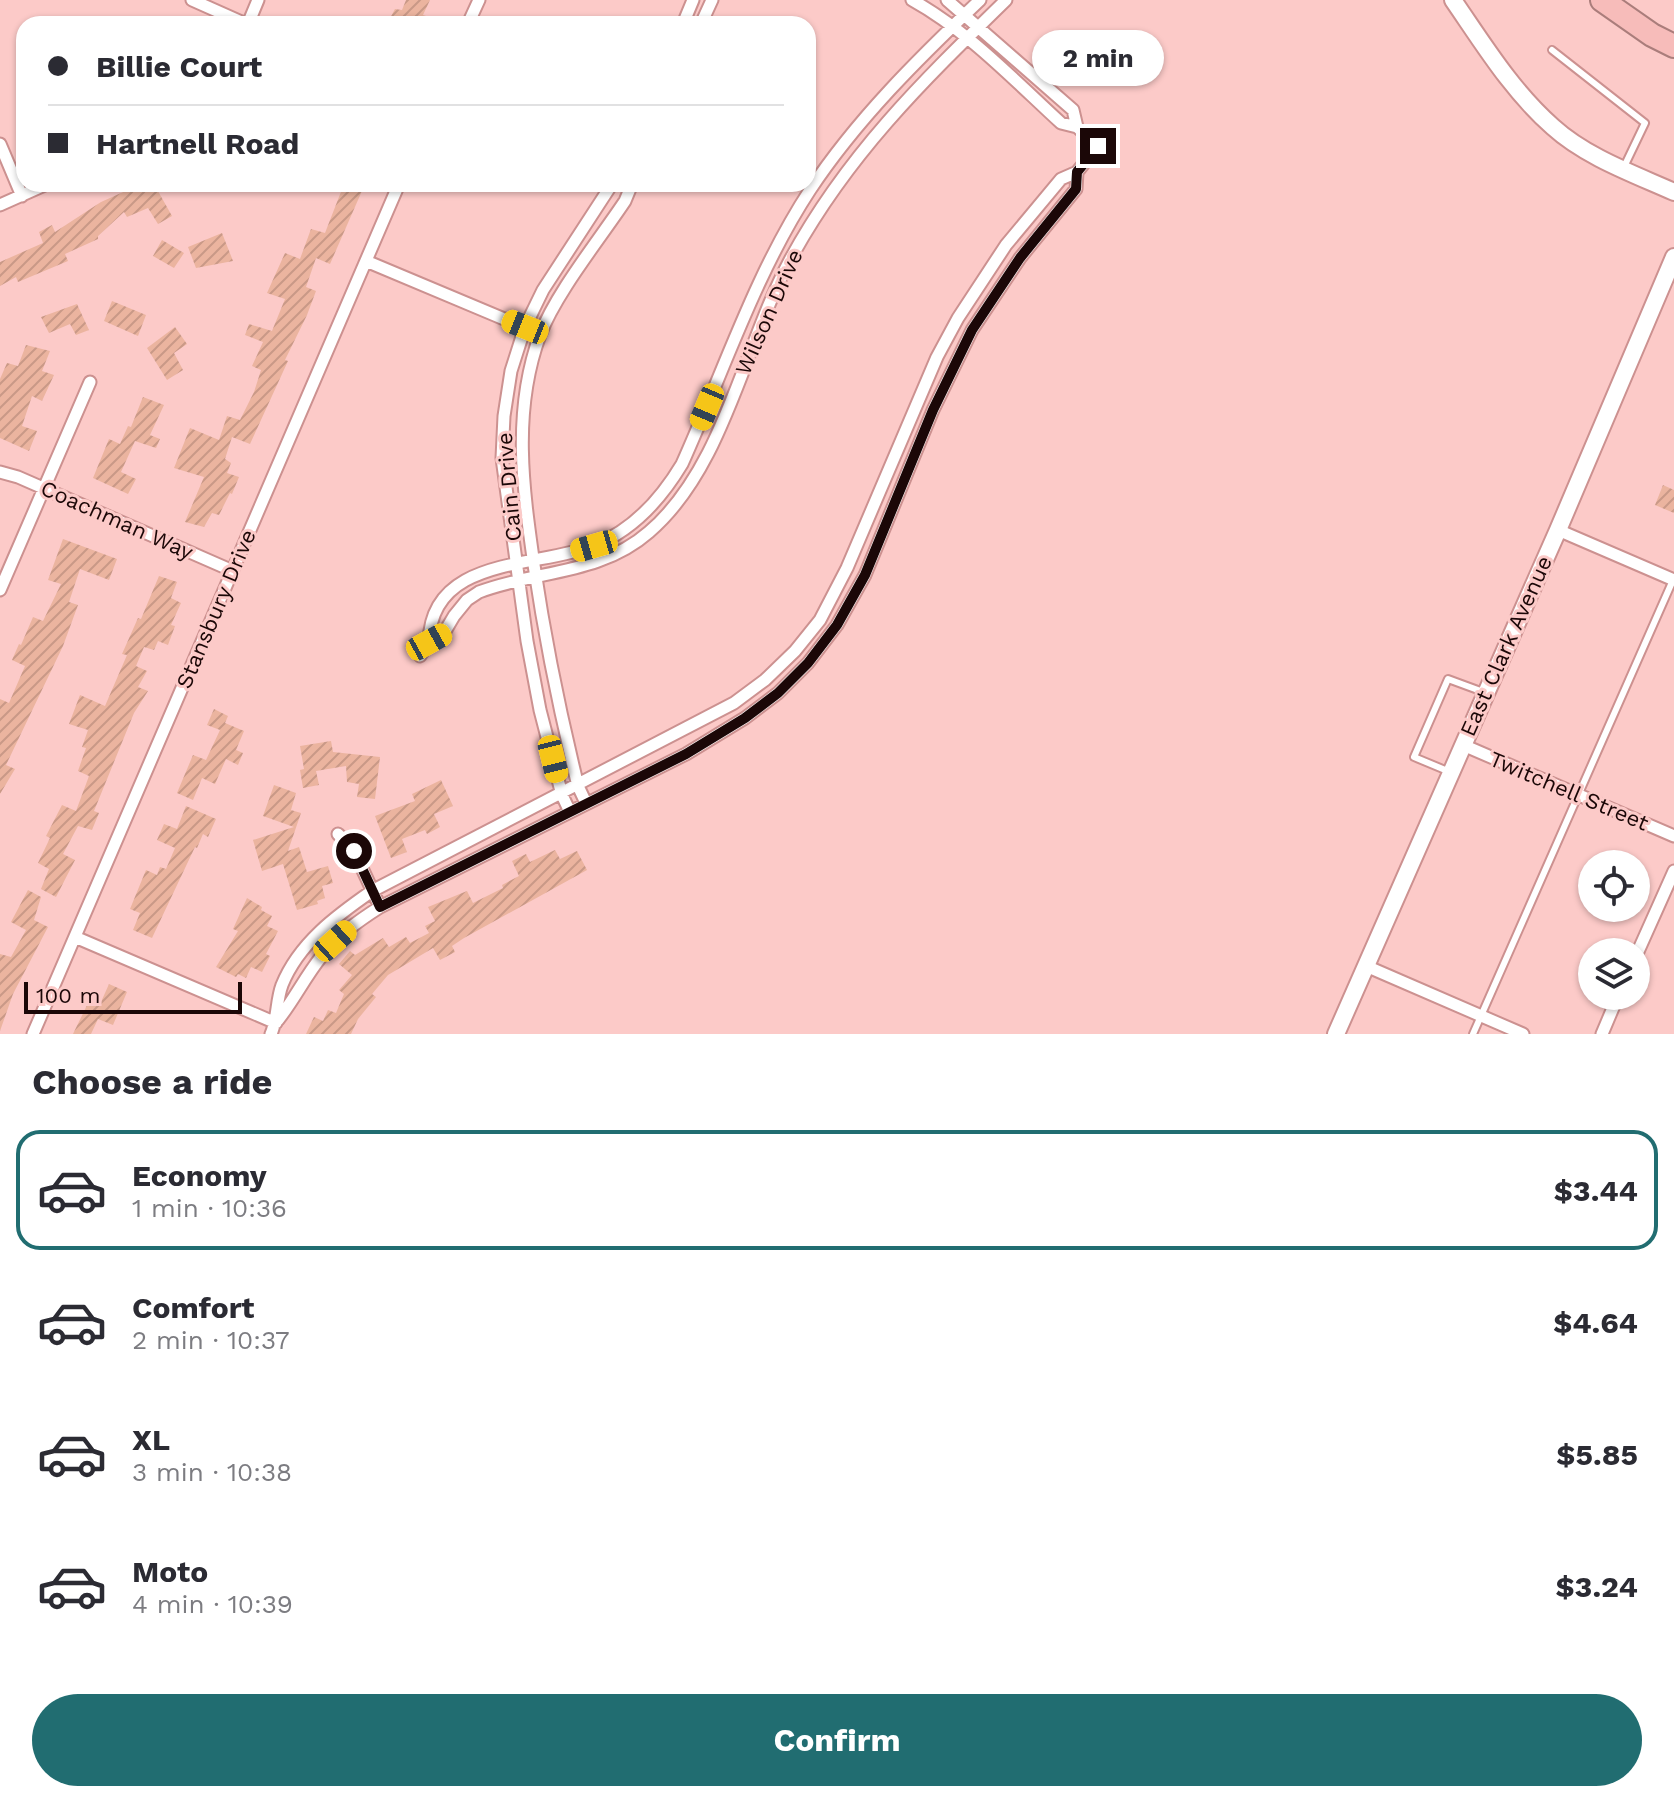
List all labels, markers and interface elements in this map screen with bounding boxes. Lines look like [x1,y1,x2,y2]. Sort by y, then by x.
callout: 2 min [1032,30,1164,86]
text: 2 min [1062,43,1134,73]
text: Billie Court [96,49,262,84]
text: Hartnell Road [96,126,299,161]
route end [1080,128,1116,164]
street label: Wilson Drive [730,246,808,378]
car [498,307,552,347]
car [687,380,727,434]
street label: Cain Drive [492,432,526,542]
street label: Coachman Way [37,475,198,565]
street label: Stansbury Drive [171,526,261,692]
car [568,528,620,564]
street label: East Clark Avenue [1455,552,1557,740]
car [402,620,456,664]
car [536,733,570,785]
street label: Twitchell Street [1486,746,1652,836]
route start [336,833,372,869]
map controls [1578,850,1650,1010]
button: locate [1578,850,1650,922]
car [309,916,361,966]
button: layers [1578,938,1650,1010]
scale bar [24,978,242,1014]
text: 100 m [36,983,100,1008]
text: Choose a ride [32,1061,272,1103]
icon: car [36,1154,108,1226]
text: Economy [132,1158,267,1193]
text: $3.44 [1554,1173,1638,1208]
text: 1 min · 10:36 [132,1193,287,1223]
icon: car [36,1286,108,1358]
text: Comfort [132,1290,254,1325]
text: $4.64 [1553,1305,1638,1340]
text: 2 min · 10:37 [132,1325,290,1355]
icon: car [36,1418,108,1490]
text: XL [132,1422,170,1457]
text: $5.85 [1556,1437,1638,1472]
text: 3 min · 10:38 [132,1457,292,1487]
icon: car [36,1550,108,1622]
text: Moto [132,1554,208,1589]
text: $3.24 [1555,1569,1638,1604]
text: 4 min · 10:39 [132,1589,293,1619]
button: Confirm [32,1694,1642,1786]

